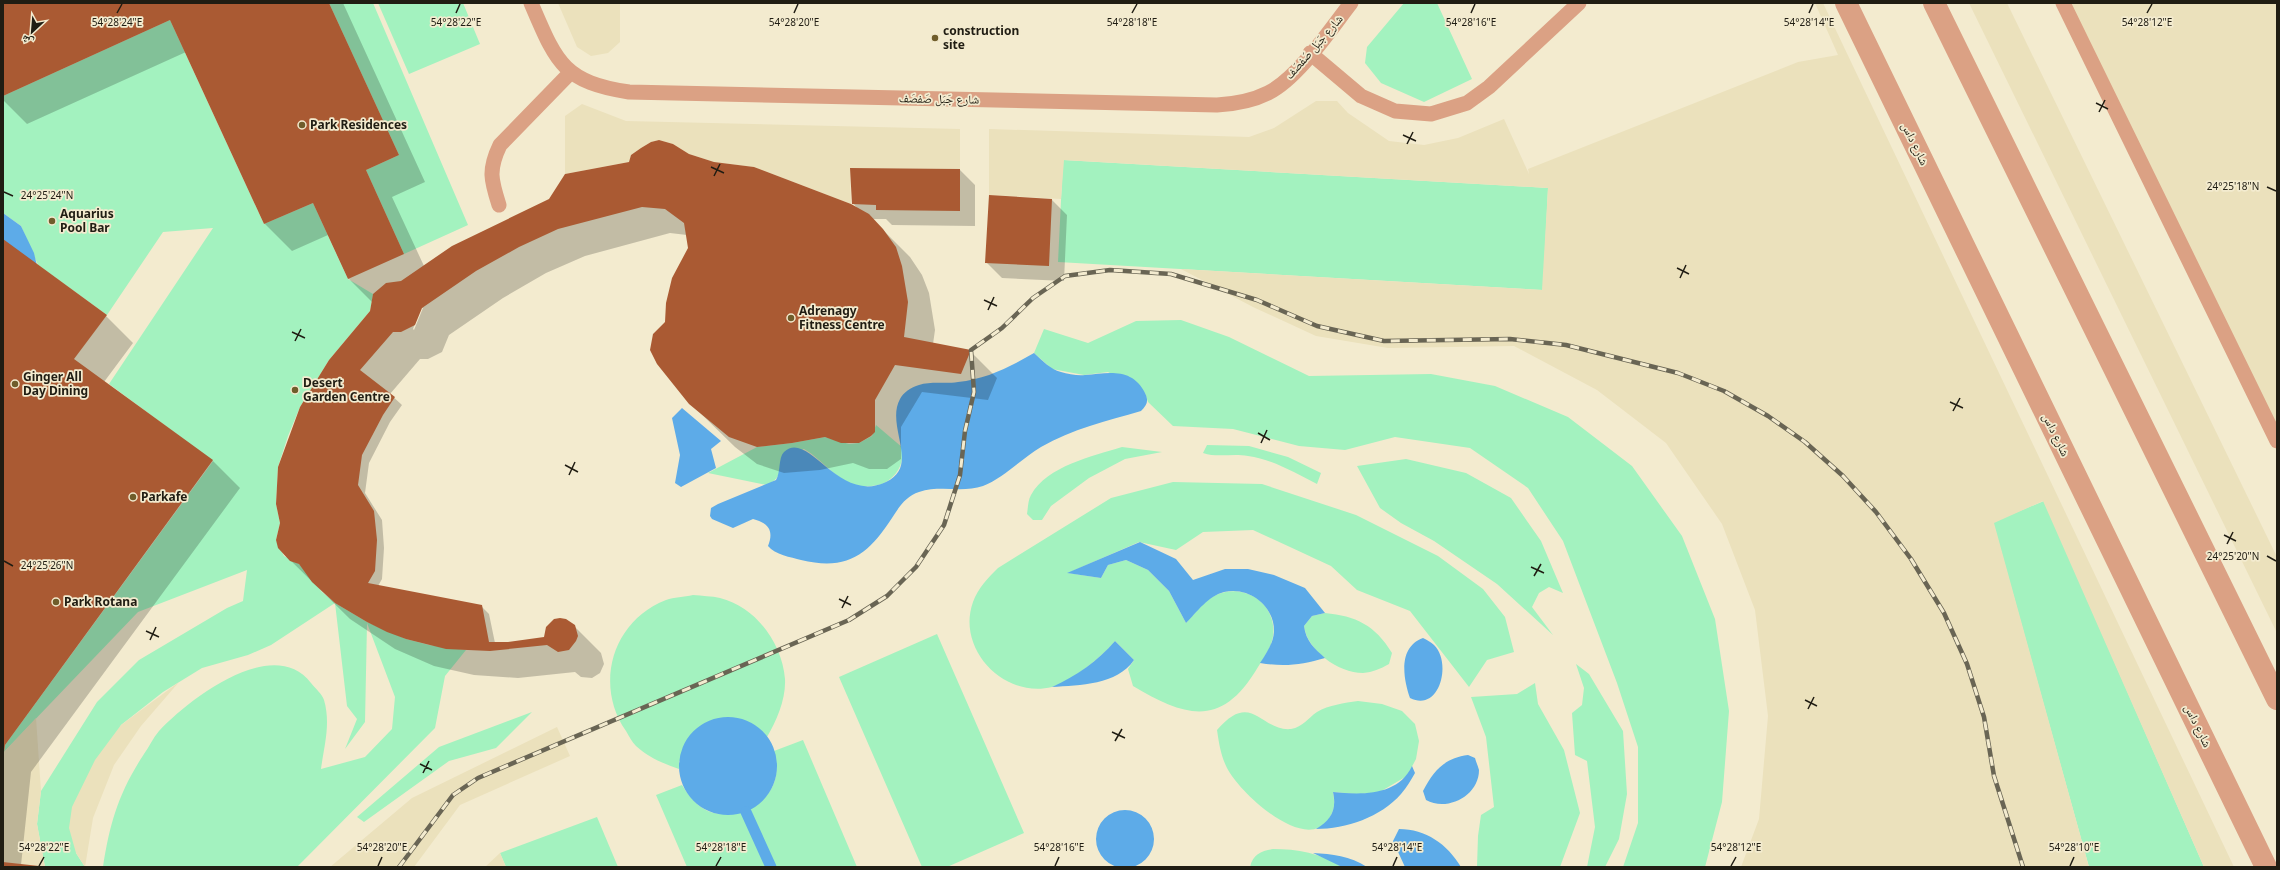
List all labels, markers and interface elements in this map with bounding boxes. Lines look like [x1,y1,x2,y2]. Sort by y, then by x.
street label: شارع جَبَل صَفصَف [1281,11,1347,83]
north arrow [12,12,52,52]
text: 54°28'24"E [92,15,142,29]
text: 54°28'22"E [431,15,481,29]
text: 54°28'20"E [769,15,819,29]
text: 54°28'18"E [1107,15,1157,29]
text: 54°28'16"E [1446,15,1496,29]
text: 54°28'14"E [1784,15,1834,29]
text: 54°28'12"E [2122,15,2172,29]
place label: construction site [943,22,1019,53]
text: ش [19,31,36,51]
marker: construction site [930,33,940,43]
street label: شارع جَبَل صَفصَف [899,89,980,108]
place label: Park Residences [310,116,407,133]
street label: شارع داس [1898,119,1933,168]
marker: Park Residences [297,120,307,130]
text: 24°25'18"N [2207,179,2259,193]
text: 24°25'24"N [21,188,73,202]
place label: Aquarius Pool Bar [60,205,114,236]
marker: Aquarius Pool Bar [47,216,57,226]
place label: Adrenagy Fitness Centre [799,302,885,333]
marker: Adrenagy Fitness Centre [786,313,796,323]
place label: Ginger All Day Dining [23,368,88,399]
place label: Desert Garden Centre [303,374,390,405]
marker: Ginger All Day Dining [10,379,20,389]
marker: Desert Garden Centre [290,385,300,395]
street label: شارع داس [2039,410,2074,459]
place label: Parkafe [141,488,187,505]
marker: Parkafe [128,492,138,502]
text: 24°25'20"N [2207,549,2259,563]
text: 24°25'26"N [21,558,73,572]
place label: Park Rotana [64,593,137,610]
marker: Park Rotana [51,597,61,607]
street label: شارع داس [2181,701,2216,750]
text: 54°28'22"E [19,840,69,854]
text: 54°28'20"E [357,840,407,854]
text: 54°28'18"E [696,840,746,854]
text: 54°28'16"E [1034,840,1084,854]
text: 54°28'14"E [1372,840,1422,854]
text: 54°28'12"E [1711,840,1761,854]
text: 54°28'10"E [2049,840,2099,854]

